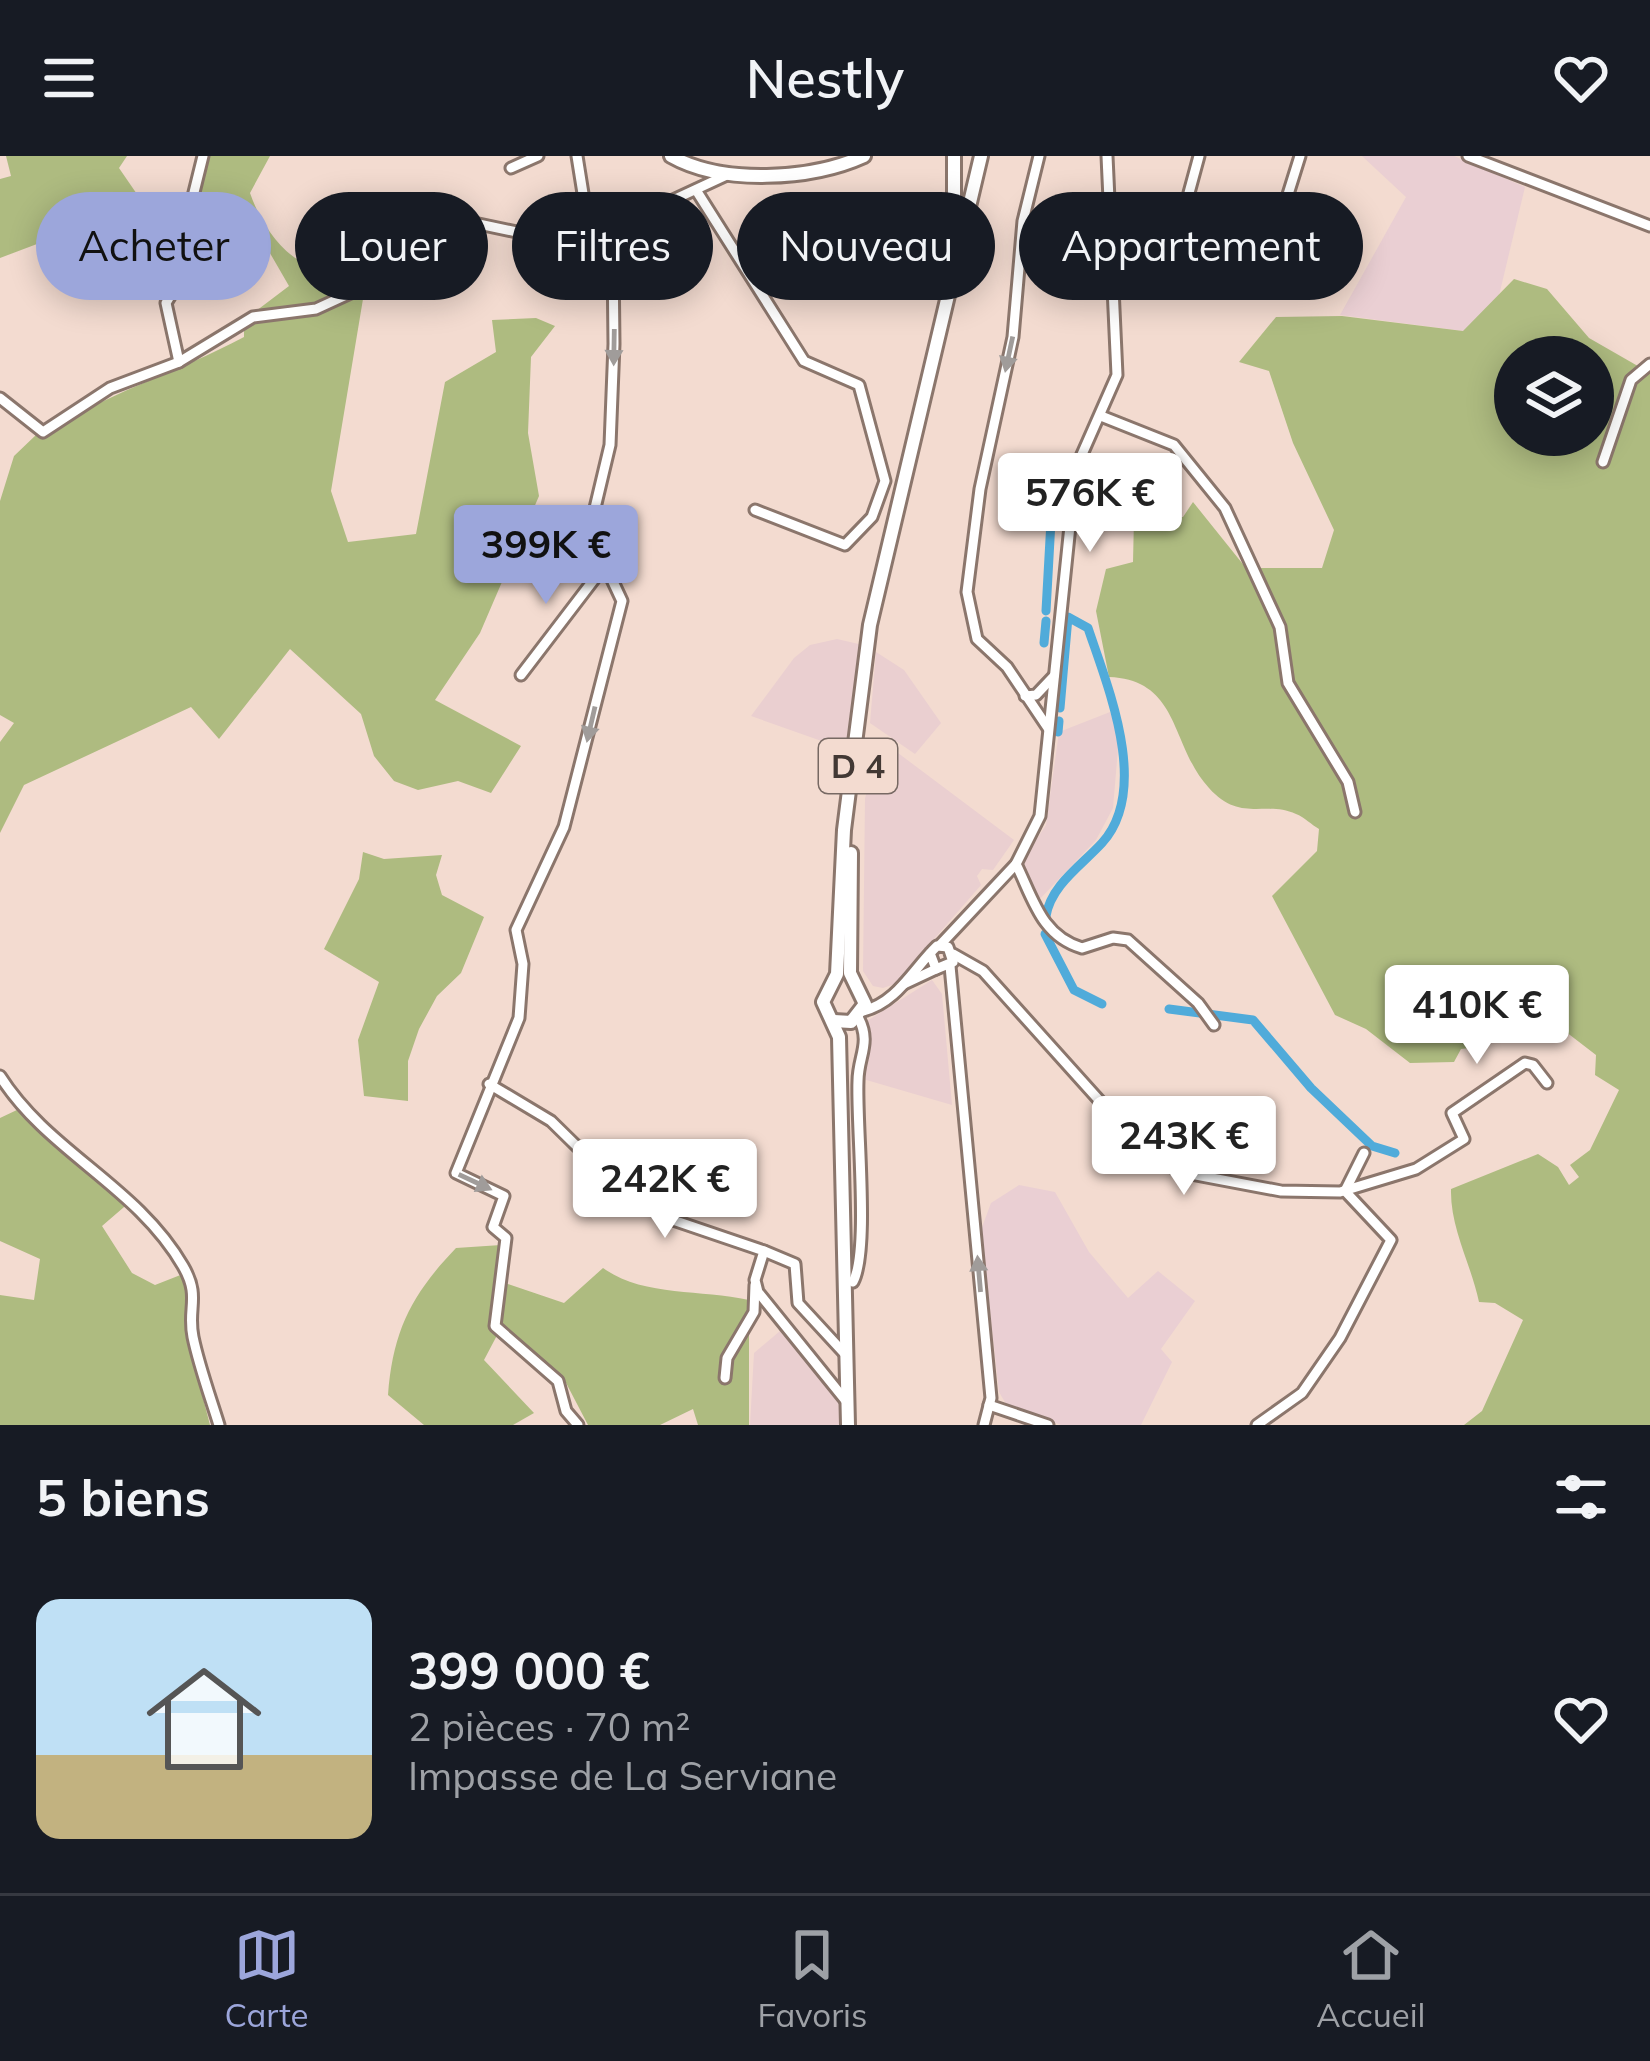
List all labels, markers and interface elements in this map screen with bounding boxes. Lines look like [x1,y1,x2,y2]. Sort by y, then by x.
text: Nestly [746,44,904,112]
icon: menu [36,45,102,111]
icon: heart [1548,45,1614,111]
chip: Acheter [36,192,271,300]
chip: Louer [295,192,488,300]
chip: Filtres [512,192,713,300]
chip: Nouveau [737,192,995,300]
chip: Appartement [1019,192,1363,300]
one-way arrow [604,329,623,367]
one-way arrow [999,335,1018,373]
map controls [1494,336,1614,456]
button: layers [1494,336,1614,456]
pin: 576K € [992,453,1188,555]
text: 576K € [1025,467,1155,516]
pin: 399K € [448,505,644,607]
text: 399K € [481,519,611,568]
one-way arrow [580,706,599,744]
road number: D 4 [819,739,897,793]
pin: 410K € [1379,965,1575,1067]
text: 410K € [1412,979,1542,1028]
pin: 243K € [1086,1096,1282,1198]
text: 243K € [1119,1110,1249,1159]
pin: 242K € [567,1139,763,1241]
text: 242K € [600,1153,730,1202]
one-way arrow [458,1172,493,1192]
one-way arrow [969,1255,988,1292]
icon: filters [1548,1464,1614,1530]
text: 5 biens [36,1465,210,1529]
text: 399 000 € [408,1638,650,1702]
icon: home [132,1647,276,1791]
icon: heart [1548,1686,1614,1752]
text: 2 pièces · 70 m² [408,1702,690,1751]
text: Impasse de La Serviane [408,1751,837,1800]
tab: Carte [224,1922,309,2035]
tab: Favoris [758,1922,867,2035]
tab: Accueil [1316,1922,1425,2035]

